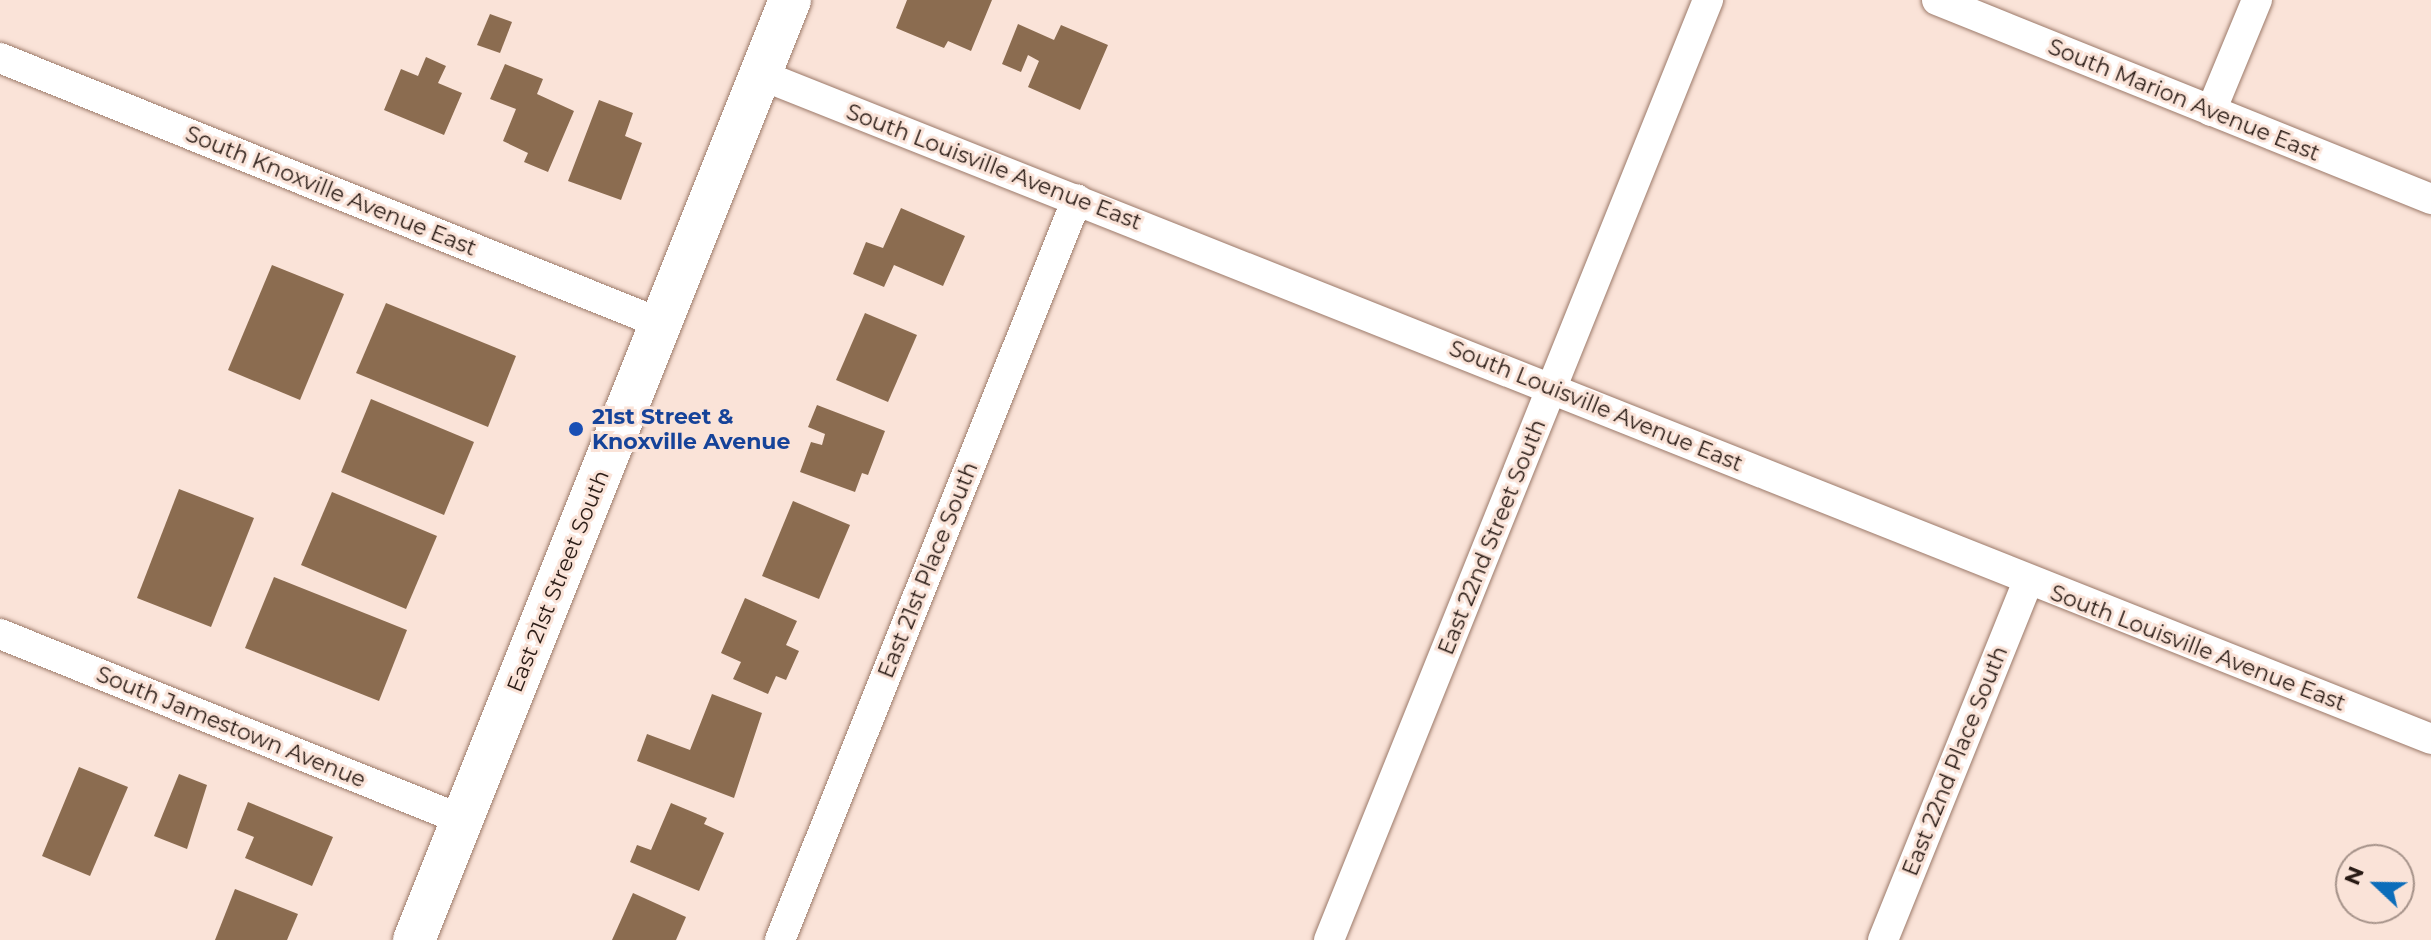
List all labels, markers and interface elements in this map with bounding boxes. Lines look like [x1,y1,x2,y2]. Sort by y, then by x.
street label: South Marion Avenue East [2044,33,2324,167]
street label: South Louisville Avenue East [843,98,1145,236]
street label: South Knoxville Avenue East [182,120,480,262]
street label: South Louisville Avenue East [1445,335,1747,477]
place label: 21st Street & Knoxville Avenue [592,403,790,454]
street label: East 22nd Street South [1433,415,1551,659]
marker: 21st Street & Knoxville Avenue [567,420,585,438]
street label: East 21st Place South [873,458,983,682]
street label: East 21st Street South [501,466,615,696]
street label: South Louisville Avenue East [2047,579,2349,717]
street label: East 22nd Place South [1897,642,2013,880]
street label: South Jamestown Avenue [93,661,369,793]
north arrow [2335,844,2415,924]
text: N [2338,862,2370,889]

